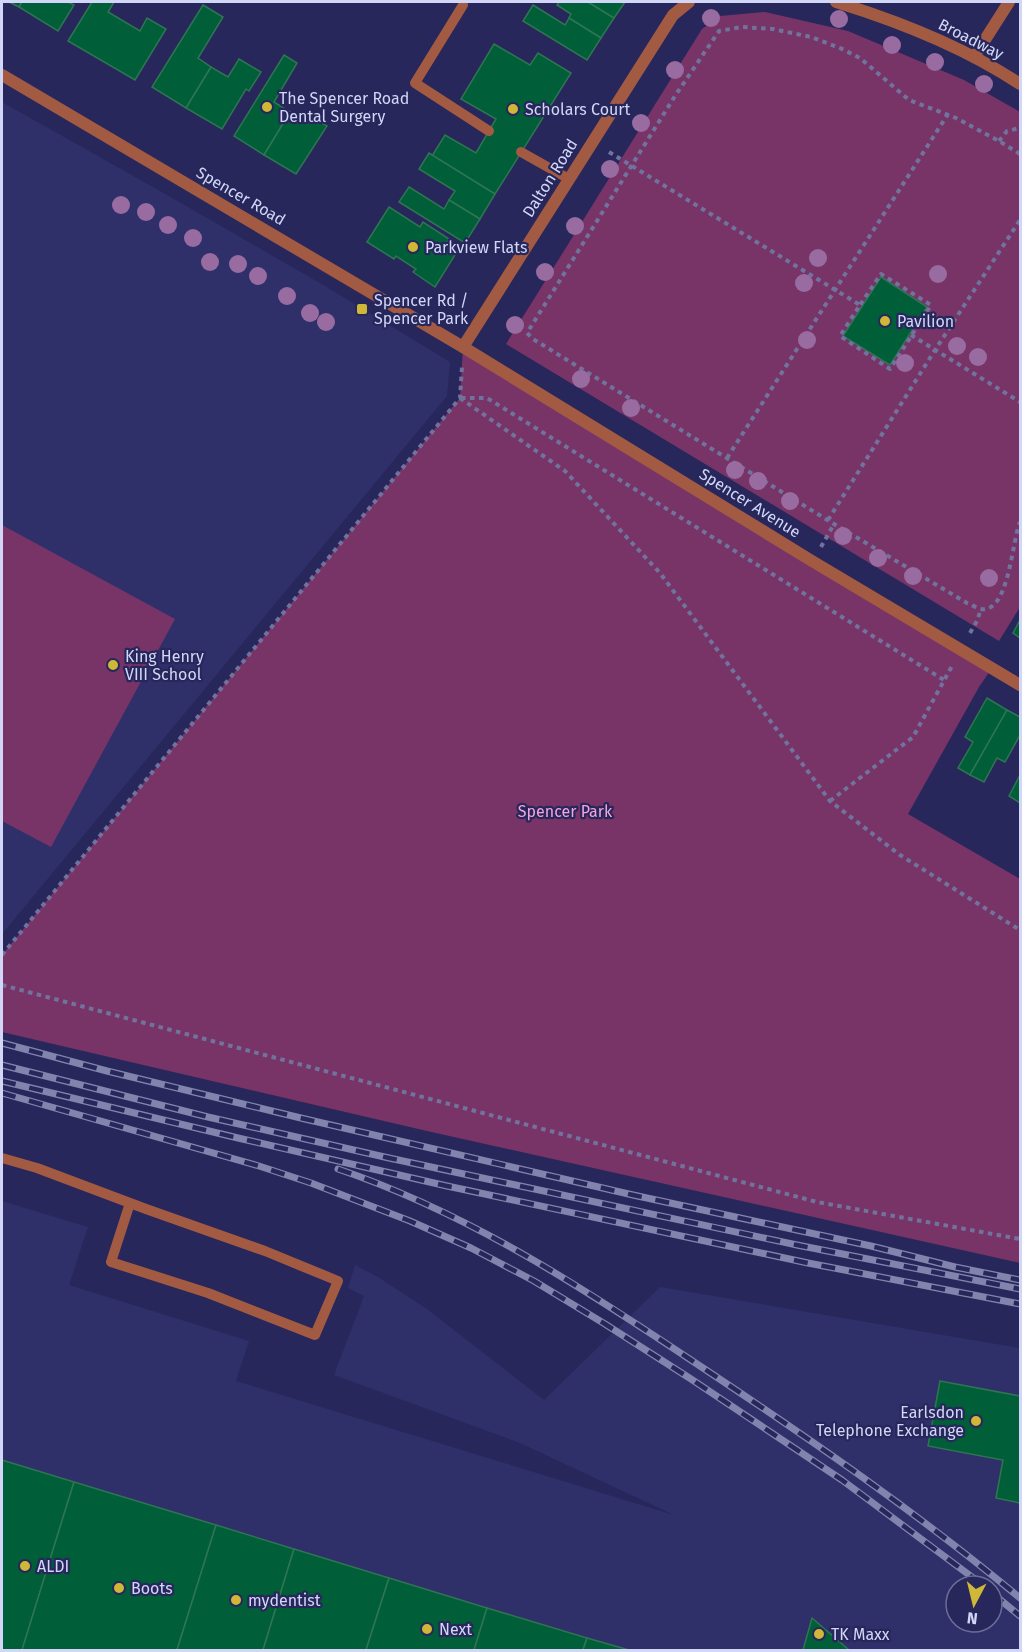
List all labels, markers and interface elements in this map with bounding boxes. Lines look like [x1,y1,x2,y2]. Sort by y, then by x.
street label: Broadway [935,15,1007,64]
place label: The Spencer Road Dental Surgery [279,89,409,126]
marker: The Spencer Road Dental Surgery [260,100,274,114]
place label: Scholars Court [525,100,631,119]
marker: Scholars Court [506,102,520,116]
street label: Dalton Road [518,135,582,221]
street label: Spencer Road [193,163,289,229]
place label: Parkview Flats [425,238,528,257]
marker: Parkview Flats [406,240,420,254]
place label: Spencer Rd / Spencer Park [374,291,469,328]
marker: Spencer Rd / Spencer Park [355,302,369,316]
place label: Pavilion [897,312,954,331]
marker: Pavilion [878,314,892,328]
street label: Spencer Avenue [696,464,804,542]
place label: King Henry VIII School [125,647,204,684]
marker: King Henry VIII School [106,658,120,672]
park label: Spencer Park [518,802,613,821]
place label: Earlsdon Telephone Exchange [816,1403,964,1440]
marker: Earlsdon Telephone Exchange [969,1414,983,1428]
place label: ALDI [37,1557,69,1576]
marker: ALDI [18,1559,32,1573]
north arrow [944,1574,1004,1634]
place label: Boots [131,1579,173,1598]
marker: Boots [112,1581,126,1595]
place label: mydentist [248,1591,321,1610]
marker: mydentist [229,1593,243,1607]
text: N [966,1608,979,1628]
place label: Next [439,1620,472,1639]
marker: Next [420,1622,434,1636]
place label: TK Maxx [831,1625,890,1644]
marker: TK Maxx [812,1627,826,1641]

